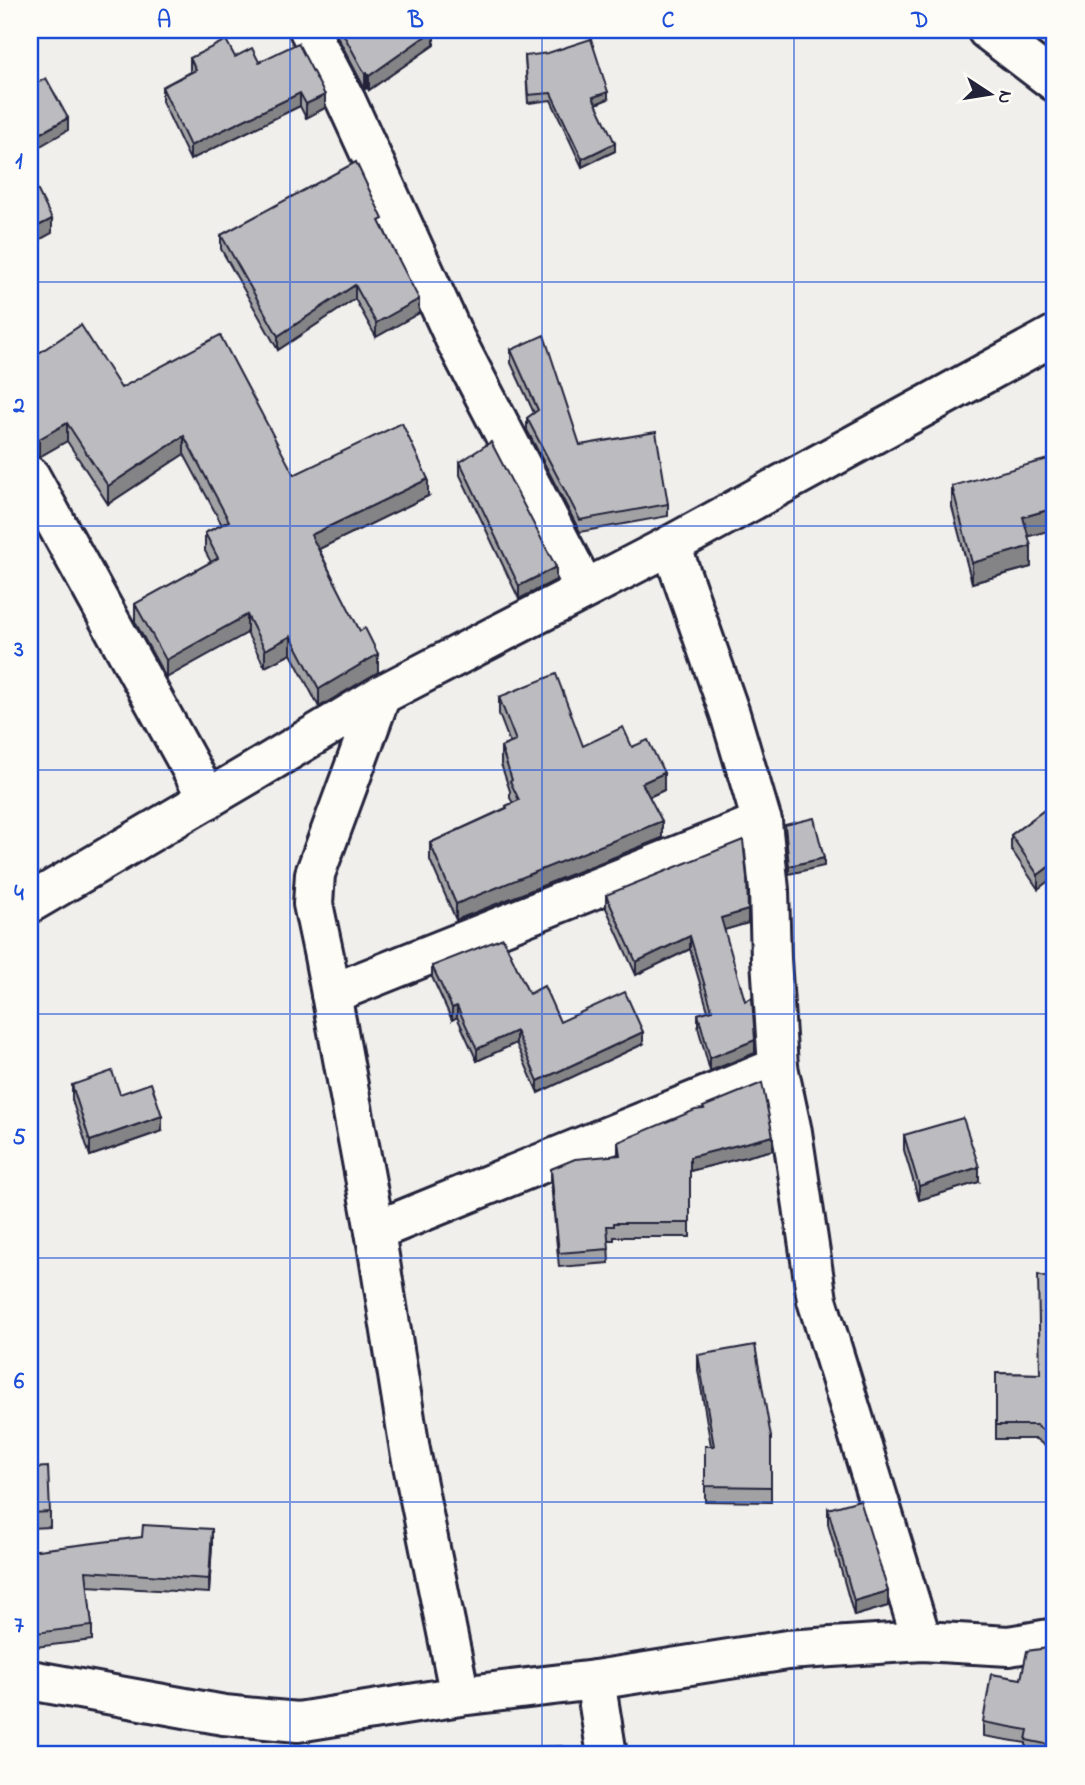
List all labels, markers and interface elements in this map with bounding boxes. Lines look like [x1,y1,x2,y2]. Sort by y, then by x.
text: A [157,5,171,38]
text: B [407,5,424,38]
text: C [662,5,675,38]
text: D [911,5,928,38]
north arrow [956,60,1026,130]
text: N [990,88,1019,106]
text: 1 [15,146,23,179]
text: 2 [12,390,25,423]
text: 3 [13,634,24,667]
text: 4 [14,878,24,911]
text: 5 [12,1122,26,1155]
text: 6 [14,1366,25,1399]
text: 7 [14,1610,24,1643]

